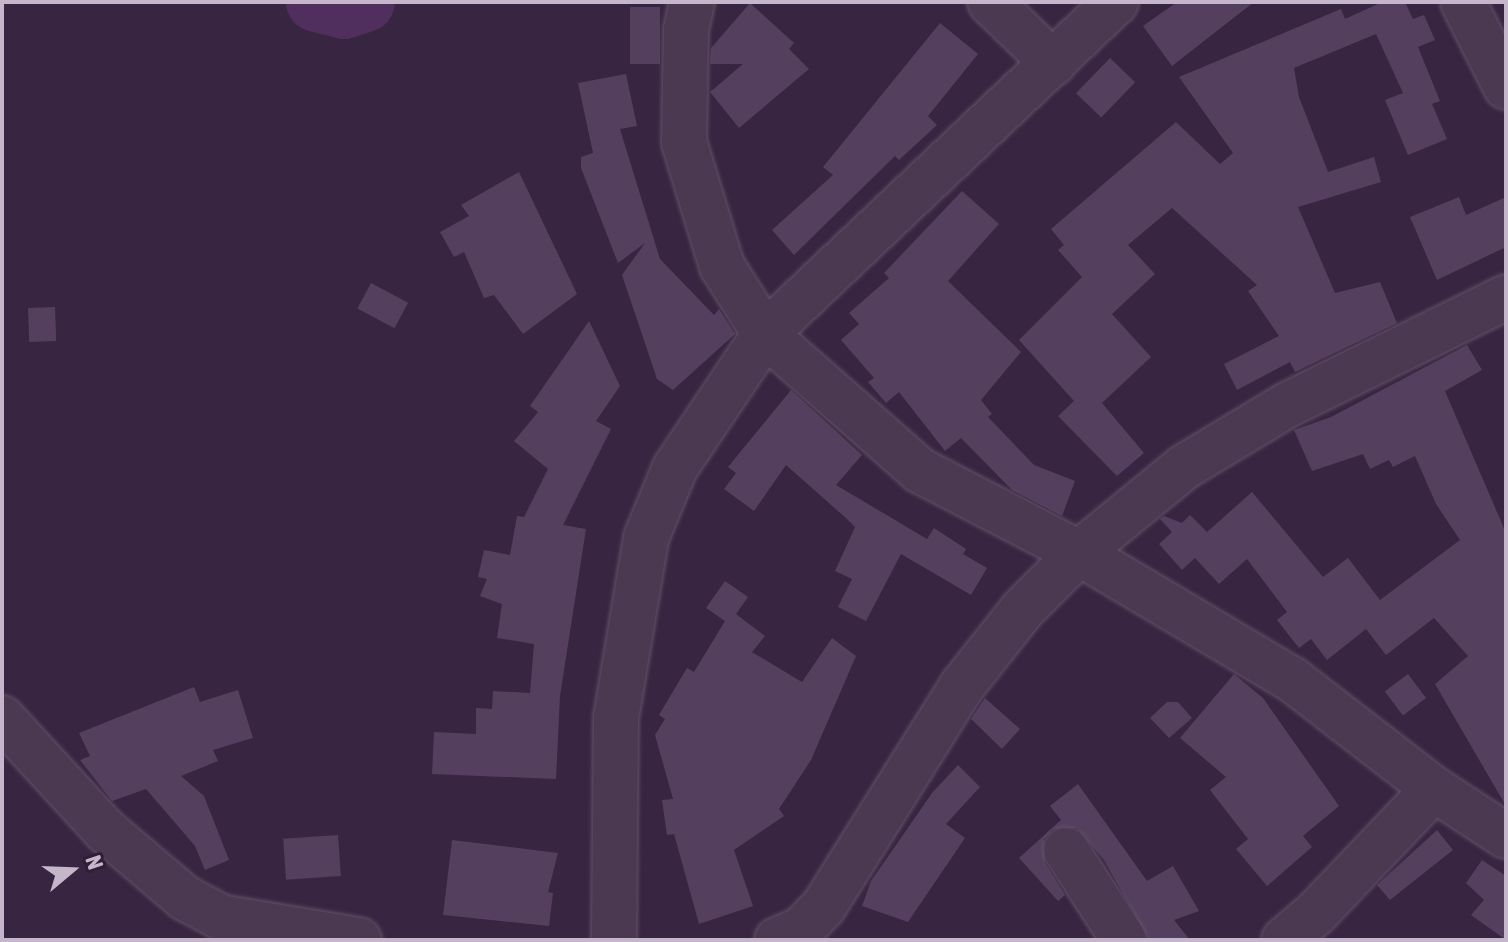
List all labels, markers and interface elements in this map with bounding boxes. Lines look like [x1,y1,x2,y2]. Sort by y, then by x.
north arrow [32,830,112,910]
text: N [80,852,109,873]

